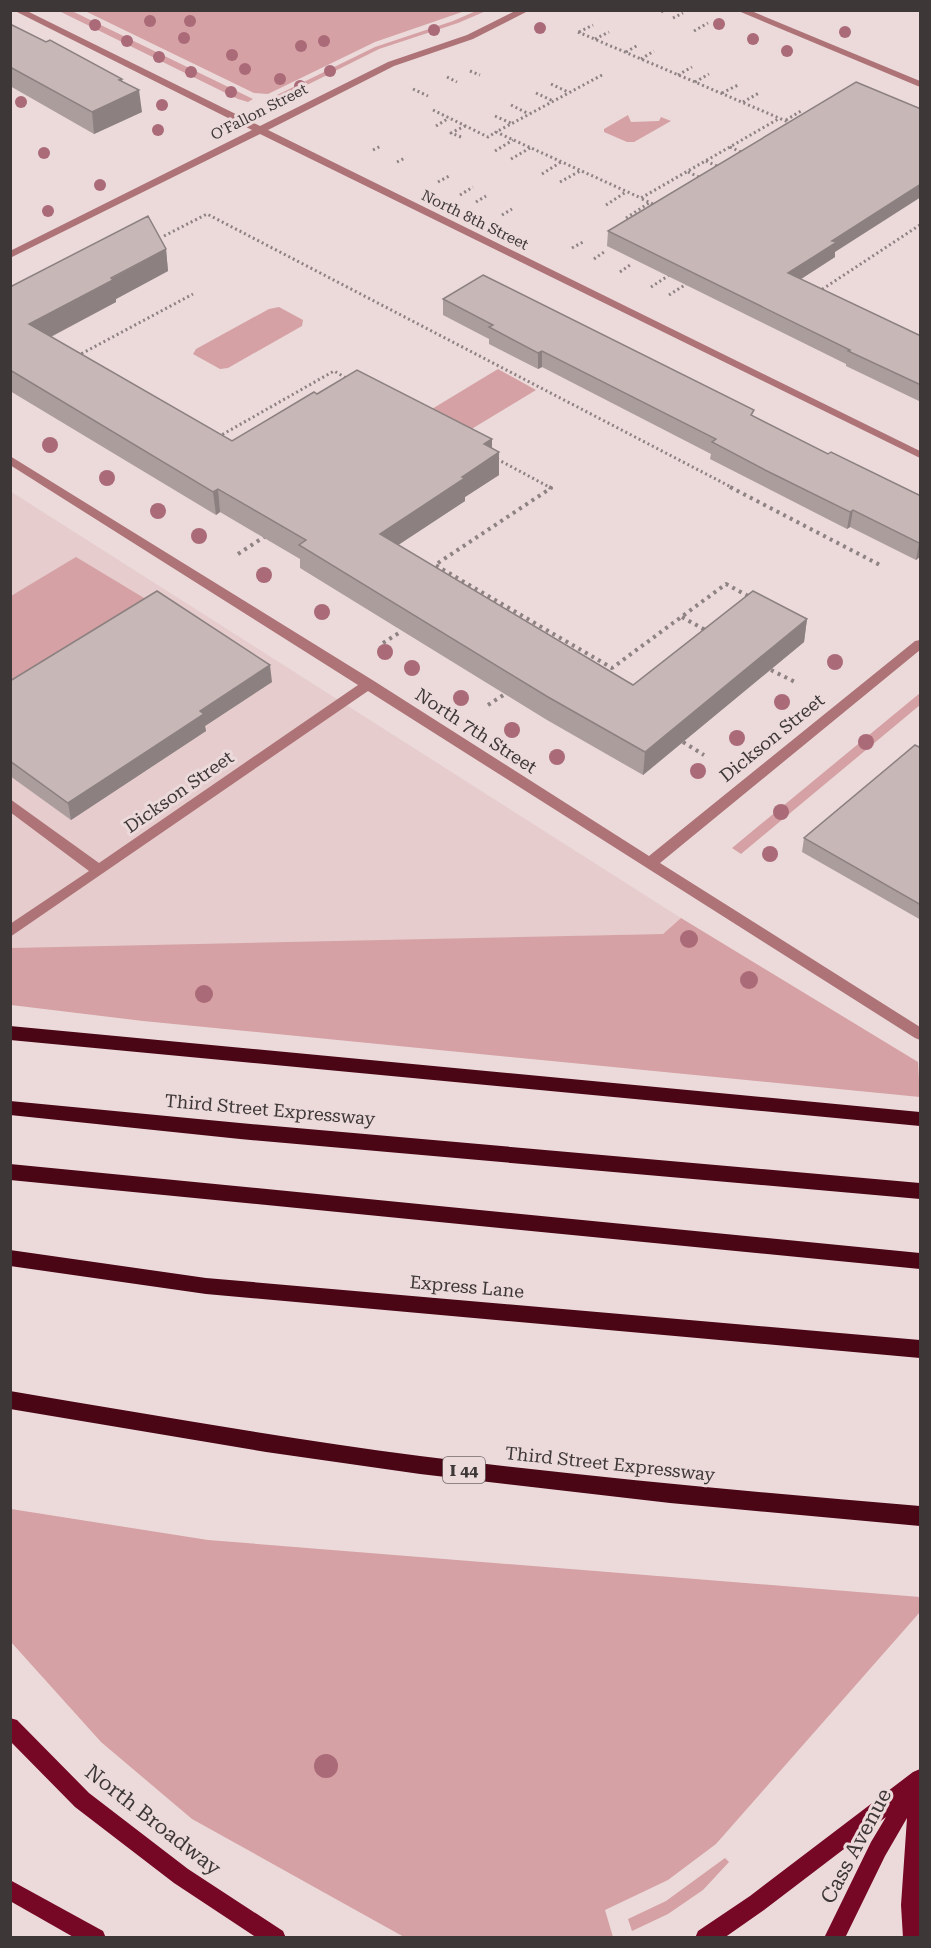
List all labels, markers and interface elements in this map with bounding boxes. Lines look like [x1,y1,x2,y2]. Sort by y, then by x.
street label: O'Fallon Street [208,80,311,144]
street label: North 8th Street [418,186,532,254]
street label: North 7th Street [412,684,541,778]
street label: Dickson Street [715,689,828,786]
street label: Dickson Street [120,746,237,837]
street label: Third Street Expressway [164,1090,376,1129]
street label: Express Lane [409,1271,525,1302]
street label: Third Street Expressway [504,1442,716,1485]
road number: I 44 [443,1457,485,1483]
street label: North Broadway [81,1760,226,1881]
street label: Cass Avenue [816,1784,896,1908]

